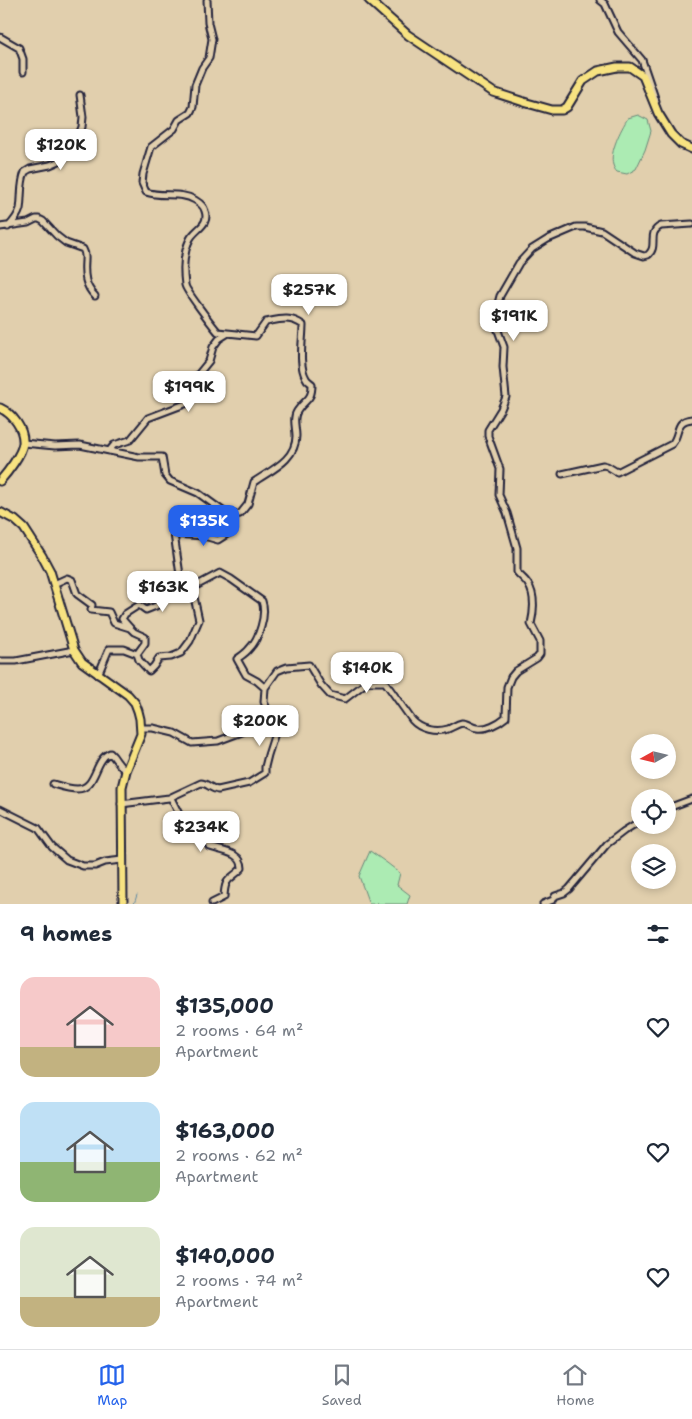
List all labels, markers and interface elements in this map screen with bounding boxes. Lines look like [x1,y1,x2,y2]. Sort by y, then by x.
pin: $120K [26,128,96,171]
text: $120K [36,134,86,155]
pin: $257K [274,274,344,316]
text: $257K [282,279,336,300]
pin: $191K [479,300,549,342]
text: $191K [491,305,537,326]
pin: $199K [154,370,224,413]
text: $199K [164,376,214,397]
pin: $135K [169,504,239,547]
text: $135K [179,510,229,531]
pin: $163K [128,570,198,613]
text: $163K [138,576,188,597]
pin: $140K [332,652,402,694]
text: $140K [342,657,392,678]
pin: $200K [225,704,295,747]
text: $200K [233,710,287,731]
north arrow [631,734,676,779]
map controls [631,734,676,889]
button: locate [631,789,676,834]
pin: $234K [166,810,236,853]
text: $234K [174,816,228,837]
button: layers [631,844,676,889]
text: 9 homes [20,920,112,948]
icon: filters [644,920,672,948]
text: $135,000 [175,992,274,1020]
icon: home [60,997,120,1057]
icon: heart [644,1013,672,1041]
text: 2 rooms · 64 m² [175,1020,303,1041]
text: Apartment [175,1041,258,1062]
text: $163,000 [175,1117,275,1145]
icon: home [60,1122,120,1182]
icon: heart [644,1138,672,1166]
text: 2 rooms · 62 m² [175,1145,303,1166]
text: Apartment [175,1166,258,1187]
text: $140,000 [175,1242,275,1270]
icon: home [60,1247,120,1307]
icon: heart [644,1263,672,1291]
text: 2 rooms · 74 m² [175,1270,303,1291]
text: Apartment [175,1291,258,1312]
tab: Map [97,1361,127,1409]
tab: Saved [322,1361,362,1409]
tab: Home [556,1361,595,1409]

